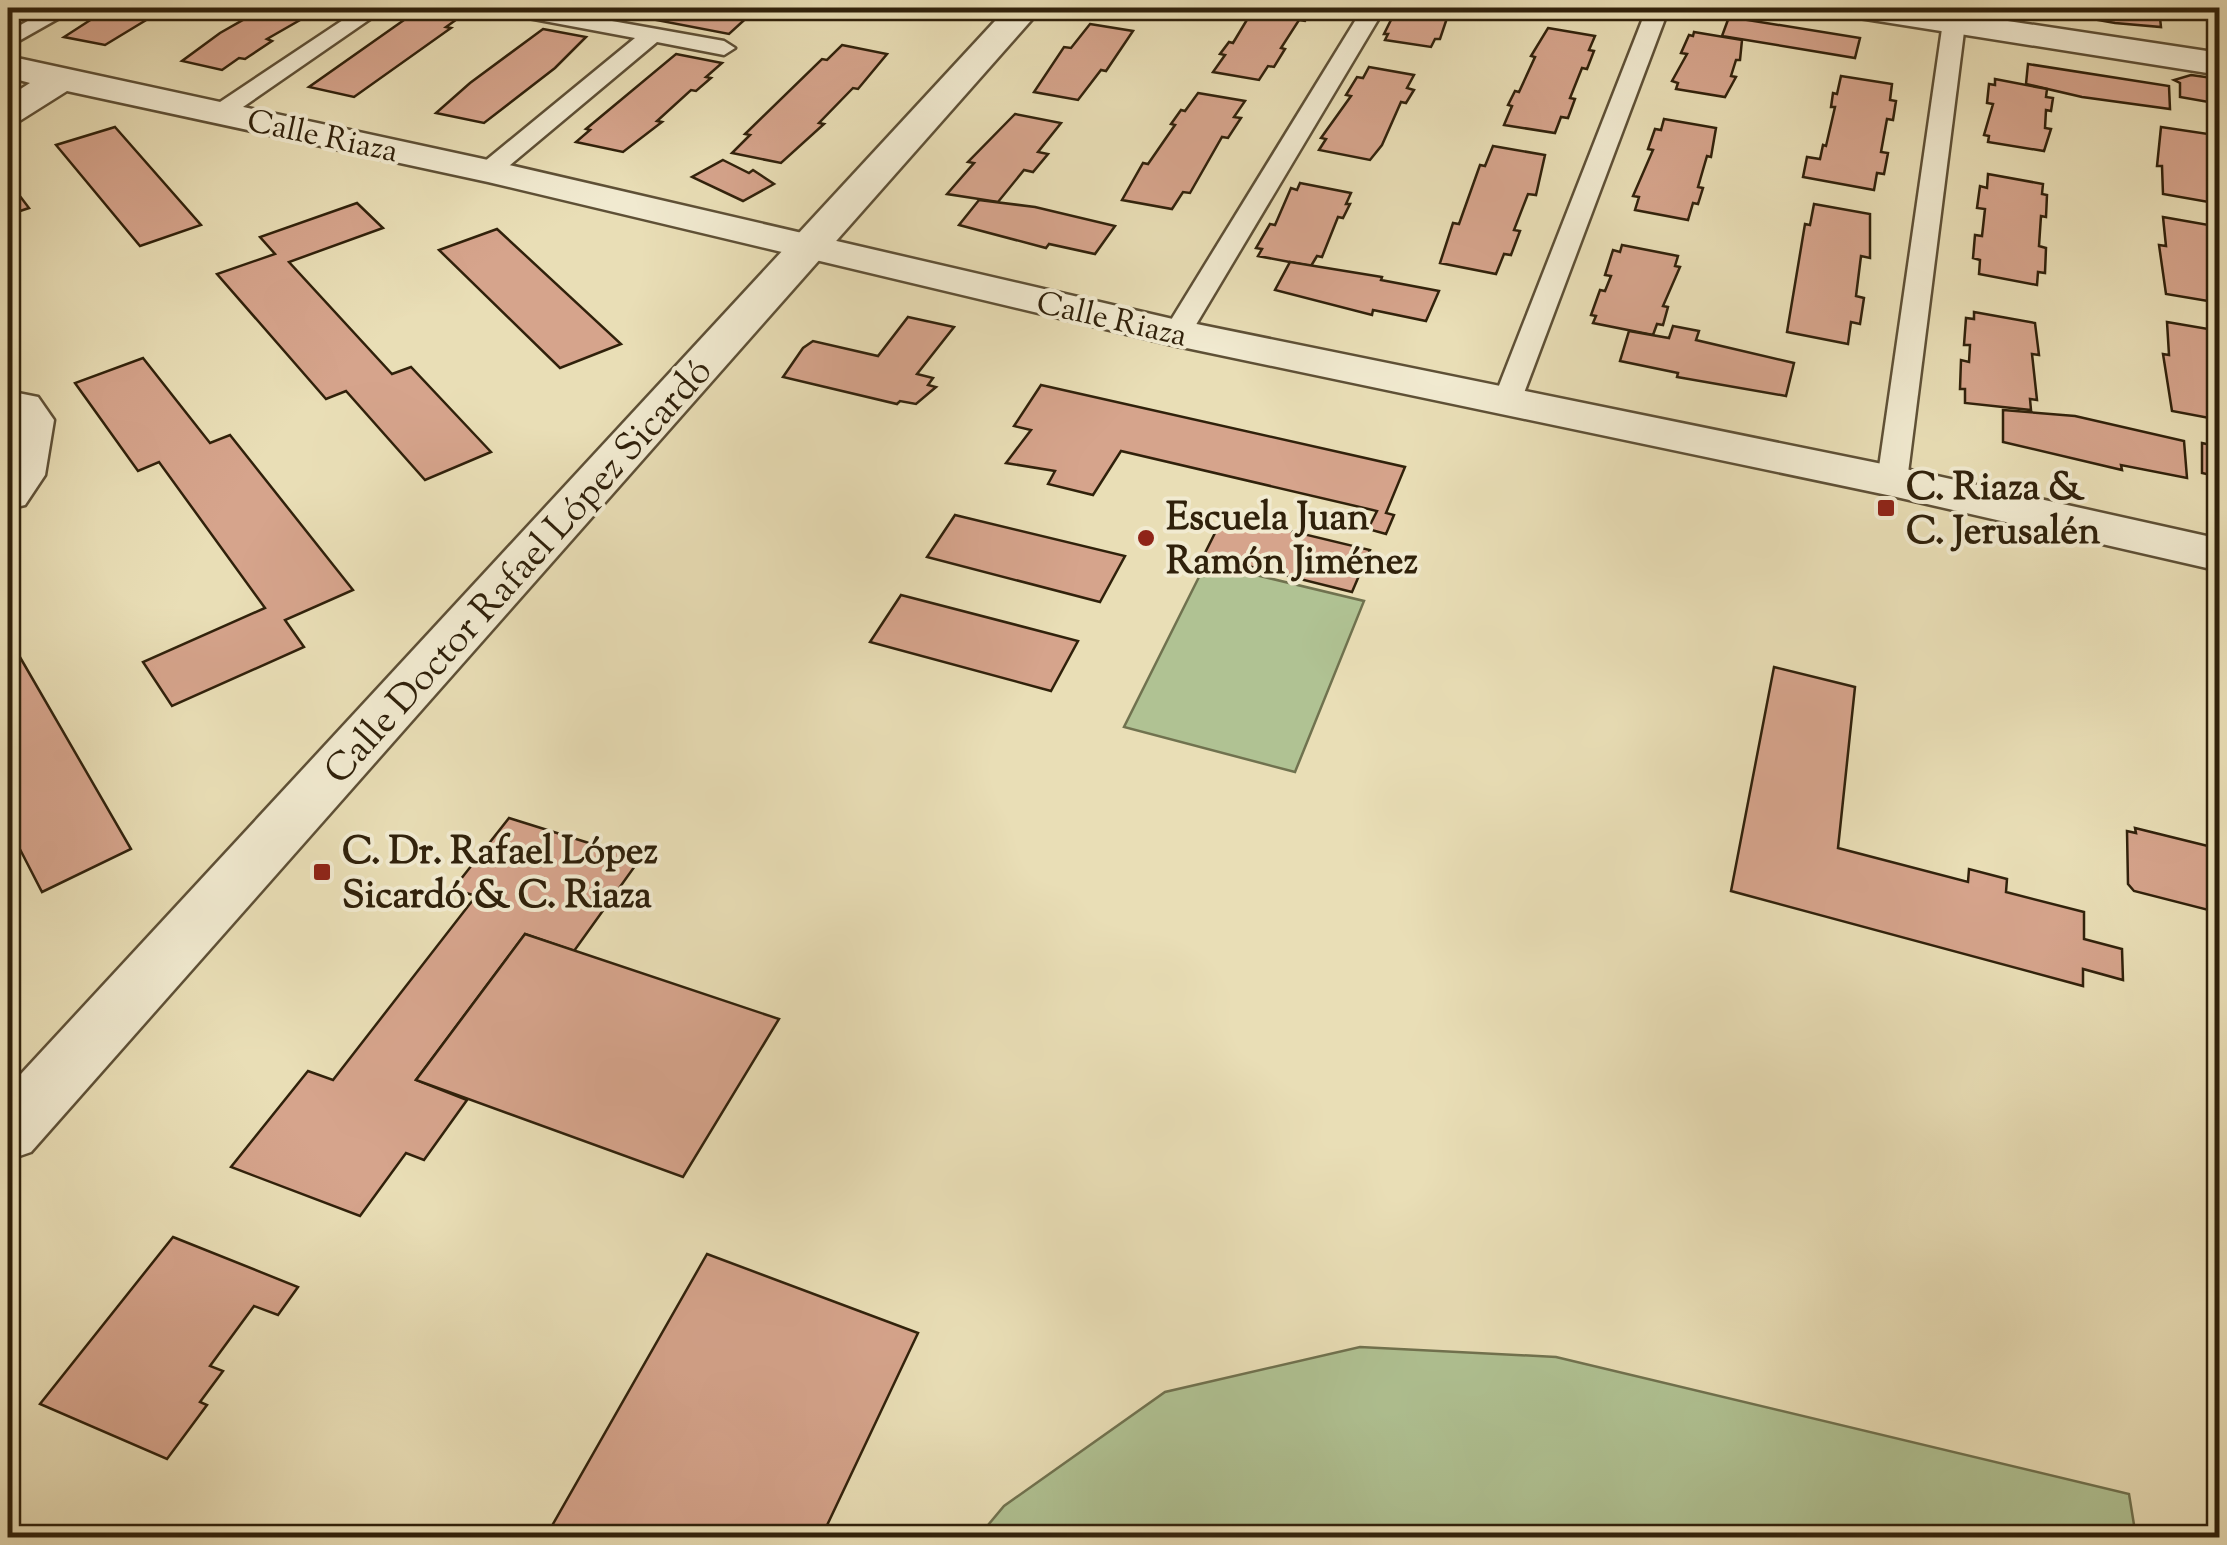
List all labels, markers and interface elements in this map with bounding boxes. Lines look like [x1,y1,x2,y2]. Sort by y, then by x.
street label: Calle Riaza [243,100,402,176]
street label: Calle Riaza [1032,281,1191,361]
street label: Calle Doctor Rafael López Sicardó [313,347,727,798]
place label: C. Riaza & C. Jerusalén [1906,463,2101,561]
place label: Escuela Juan Ramón Jiménez [1166,493,1418,591]
marker: C. Riaza & C. Jerusalén [1875,497,1897,519]
marker: Escuela Juan Ramón Jiménez [1135,527,1157,549]
place label: C. Dr. Rafael López Sicardó & C. Riaza [342,827,658,925]
marker: C. Dr. Rafael López Sicardó & C. Riaza [311,861,333,883]

